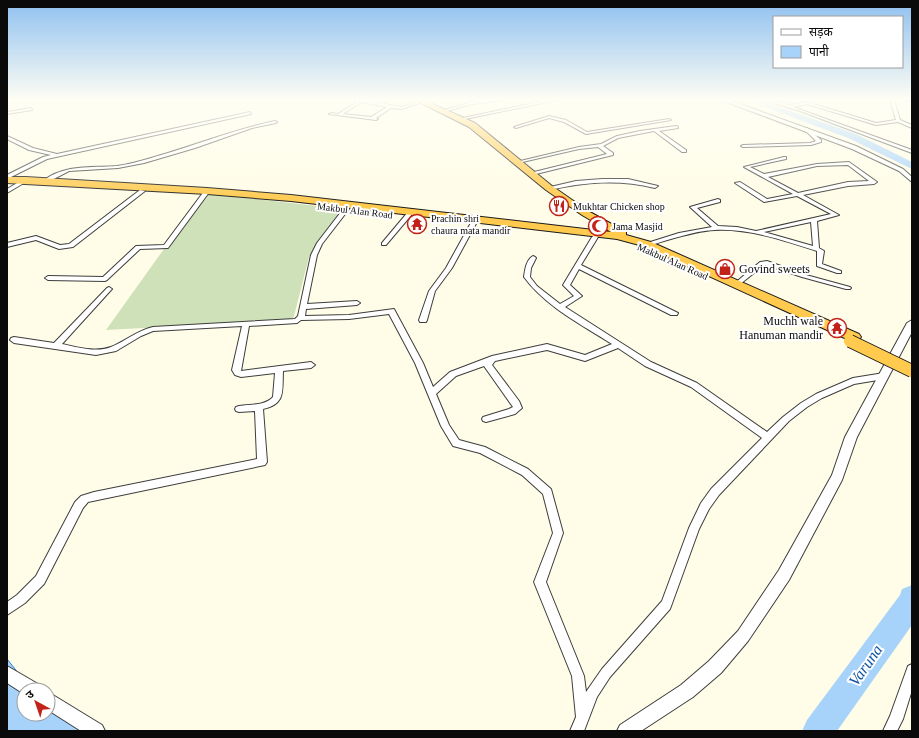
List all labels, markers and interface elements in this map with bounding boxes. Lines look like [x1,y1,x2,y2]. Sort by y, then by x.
legend [773,16,903,68]
text: सड़क [809,25,834,39]
text: पानी [809,44,830,59]
restaurant icon: Mukhtar Chicken shop [548,195,570,217]
street label: Makbul Alan Road [316,200,393,221]
place label: Mukhtar Chicken shop [573,201,665,212]
temple icon: Prachin shri chaura mata mandir [406,213,428,235]
place label: Prachin shri chaura mata mandir [431,213,511,236]
mosque icon: Jama Masjid [587,215,609,237]
place label: Jama Masjid [612,221,663,232]
street label: Makbul Alan Road [636,241,710,282]
shop icon: Govind sweets [714,258,736,280]
place label: Govind sweets [739,262,810,276]
place label: Muchh wale Hanuman mandir [739,314,823,342]
temple icon: Muchh wale Hanuman mandir [826,317,848,339]
water label: Varuna [845,641,886,689]
north arrow [16,682,56,722]
text: उ [23,687,36,701]

